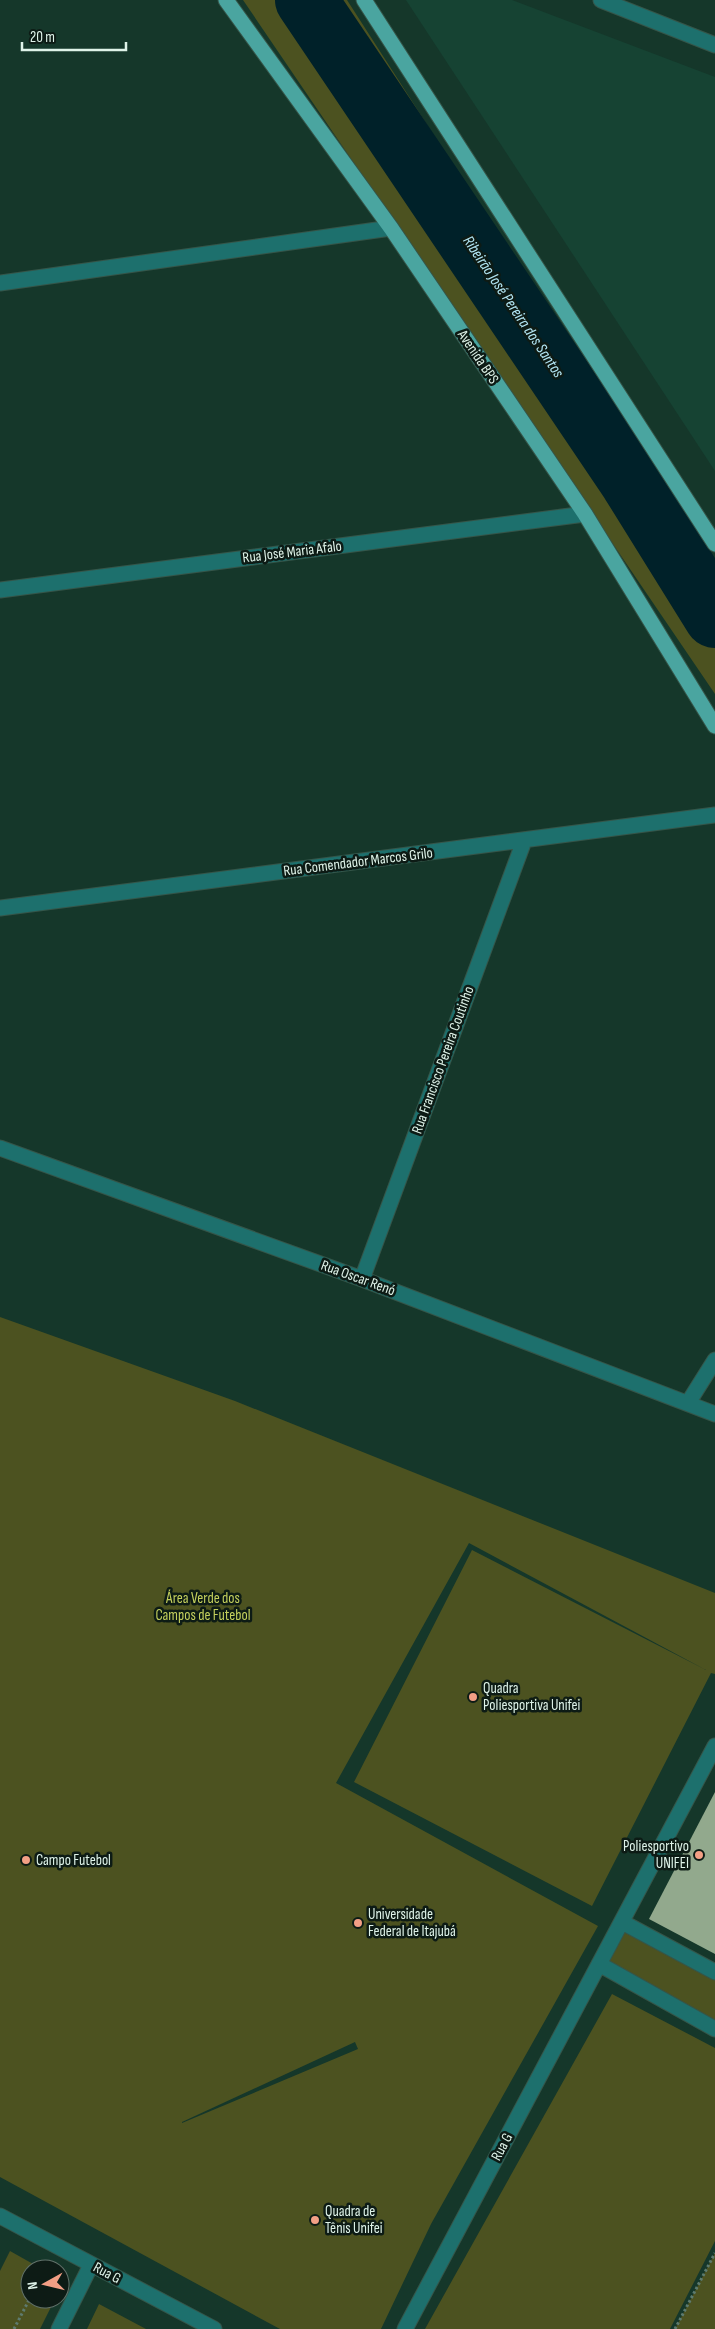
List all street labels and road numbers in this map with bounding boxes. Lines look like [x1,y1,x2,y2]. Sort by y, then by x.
street label: Avenida BPS [452,326,503,388]
street label: Rua José Maria Afalo [241,536,343,568]
street label: Rua Comendador Marcos Grilo [282,843,434,881]
street label: Rua Francisco Pereira Coutinho [407,984,479,1136]
street label: Rua Oscar Renó [318,1256,398,1300]
street label: Rua G [487,2130,517,2164]
street label: Rua G [90,2258,124,2288]

